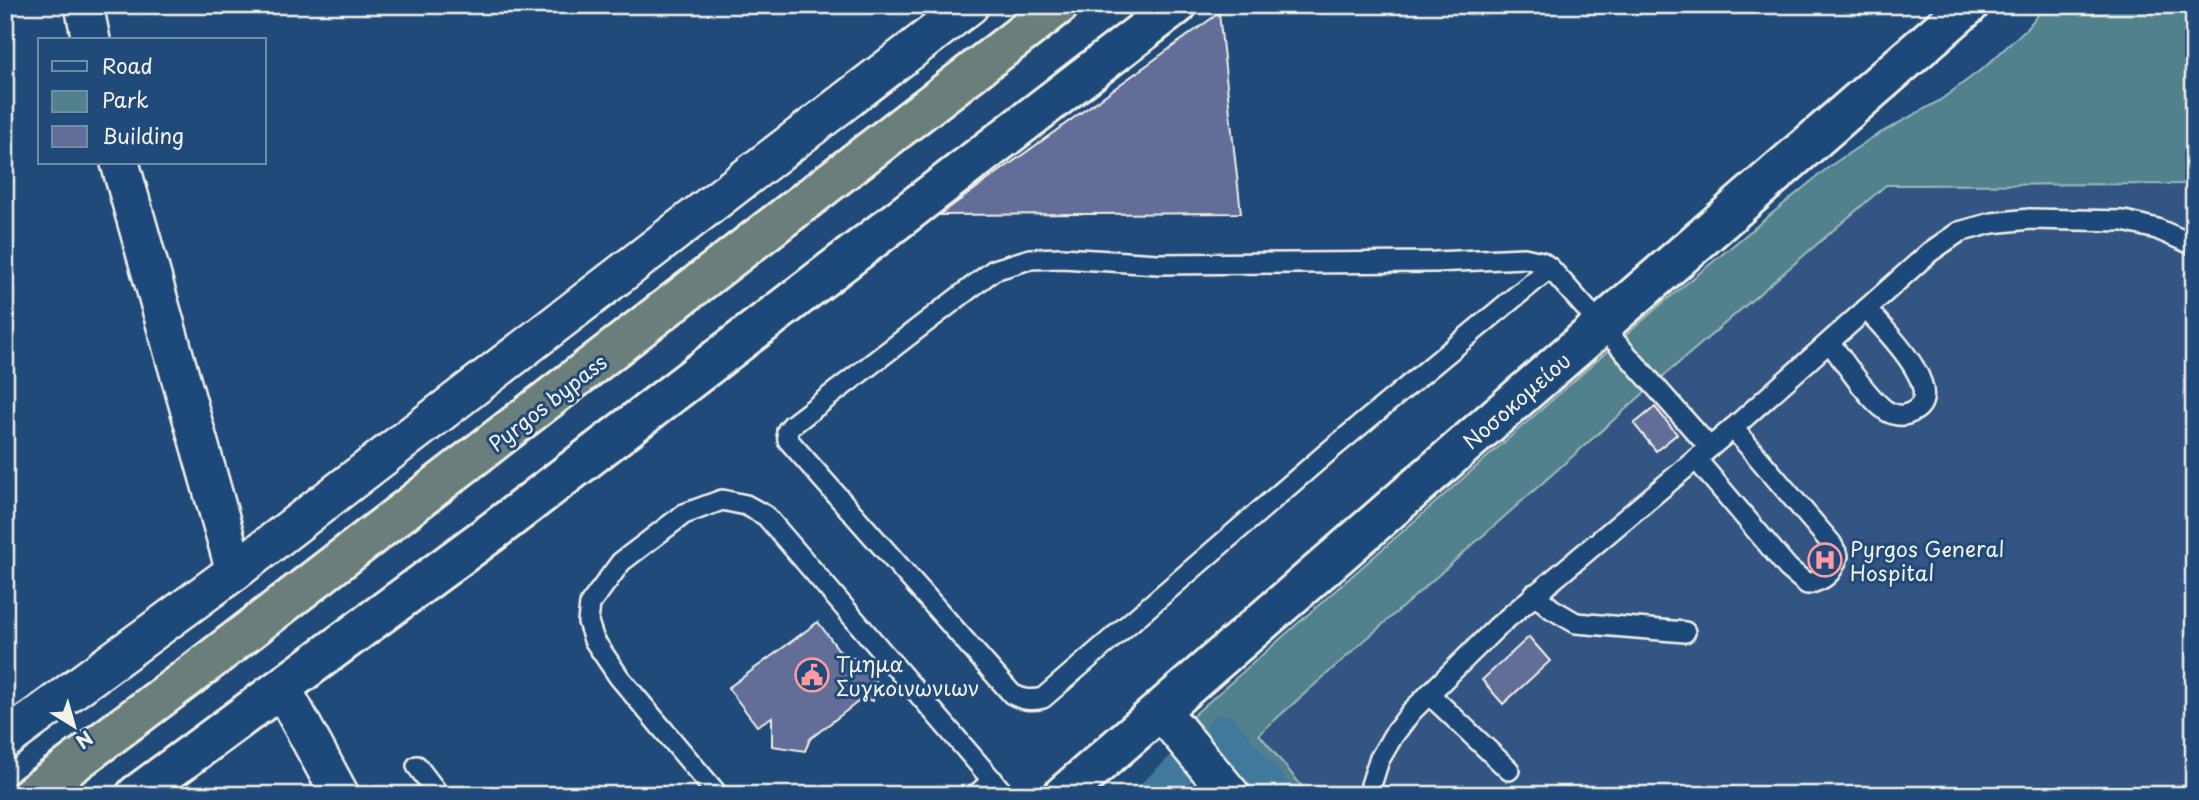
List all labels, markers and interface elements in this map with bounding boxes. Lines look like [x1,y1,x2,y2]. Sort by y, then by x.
legend [38,38,266,164]
text: Road [102,49,153,81]
text: Park [102,83,149,115]
text: Building [102,119,184,151]
street label: Νοσοκομείου [1455,344,1577,456]
street label: Pyrgos bypass [481,345,613,459]
place label: Pyrgos General Hospital [1850,532,2004,588]
hospital icon: Pyrgos General Hospital [1806,541,1844,579]
place label: Τμημα Συγκοινωνιων [836,647,980,703]
public building icon: Τμημα Συγκοινωνιων [793,656,831,694]
north arrow [38,692,108,762]
text: N [70,725,99,756]

